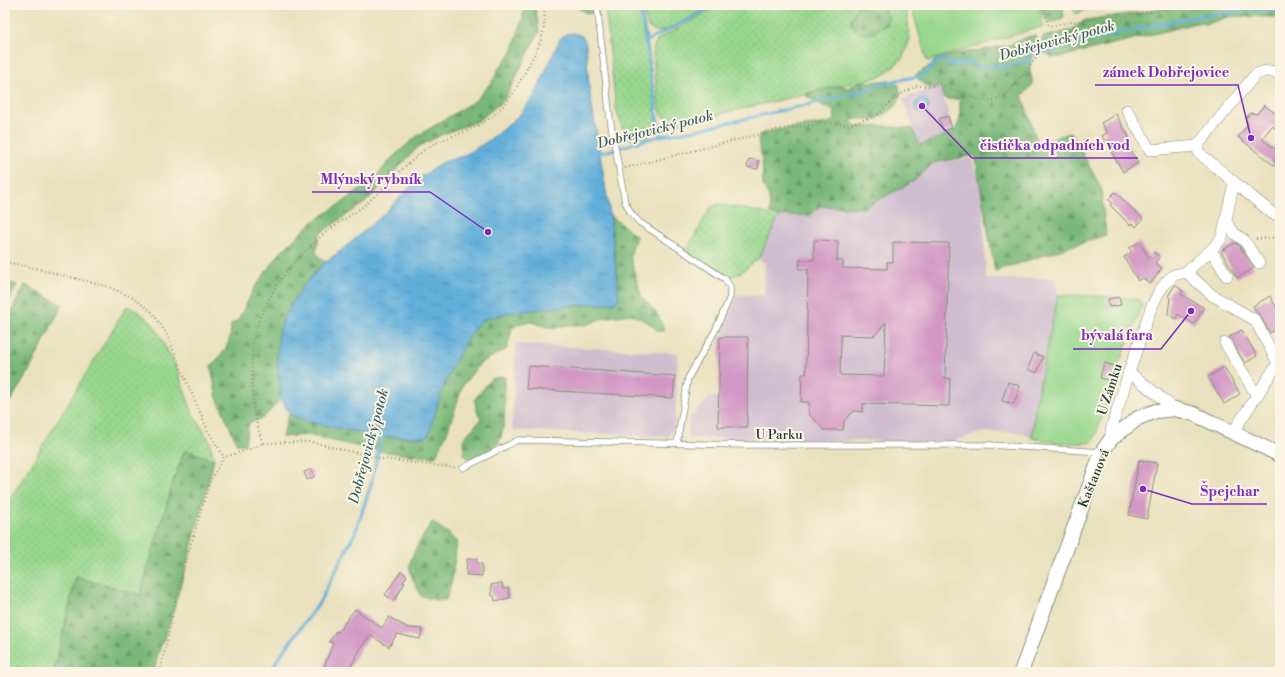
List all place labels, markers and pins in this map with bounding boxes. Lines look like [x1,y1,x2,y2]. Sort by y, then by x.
callout: zámek Dobřejovice [1095,59,1238,85]
callout: čistička odpadních vod [972,132,1138,158]
callout: Mlýnský rybník [312,166,430,192]
callout: bývalá fara [1073,323,1161,349]
callout: Špejchar [1192,478,1267,504]

